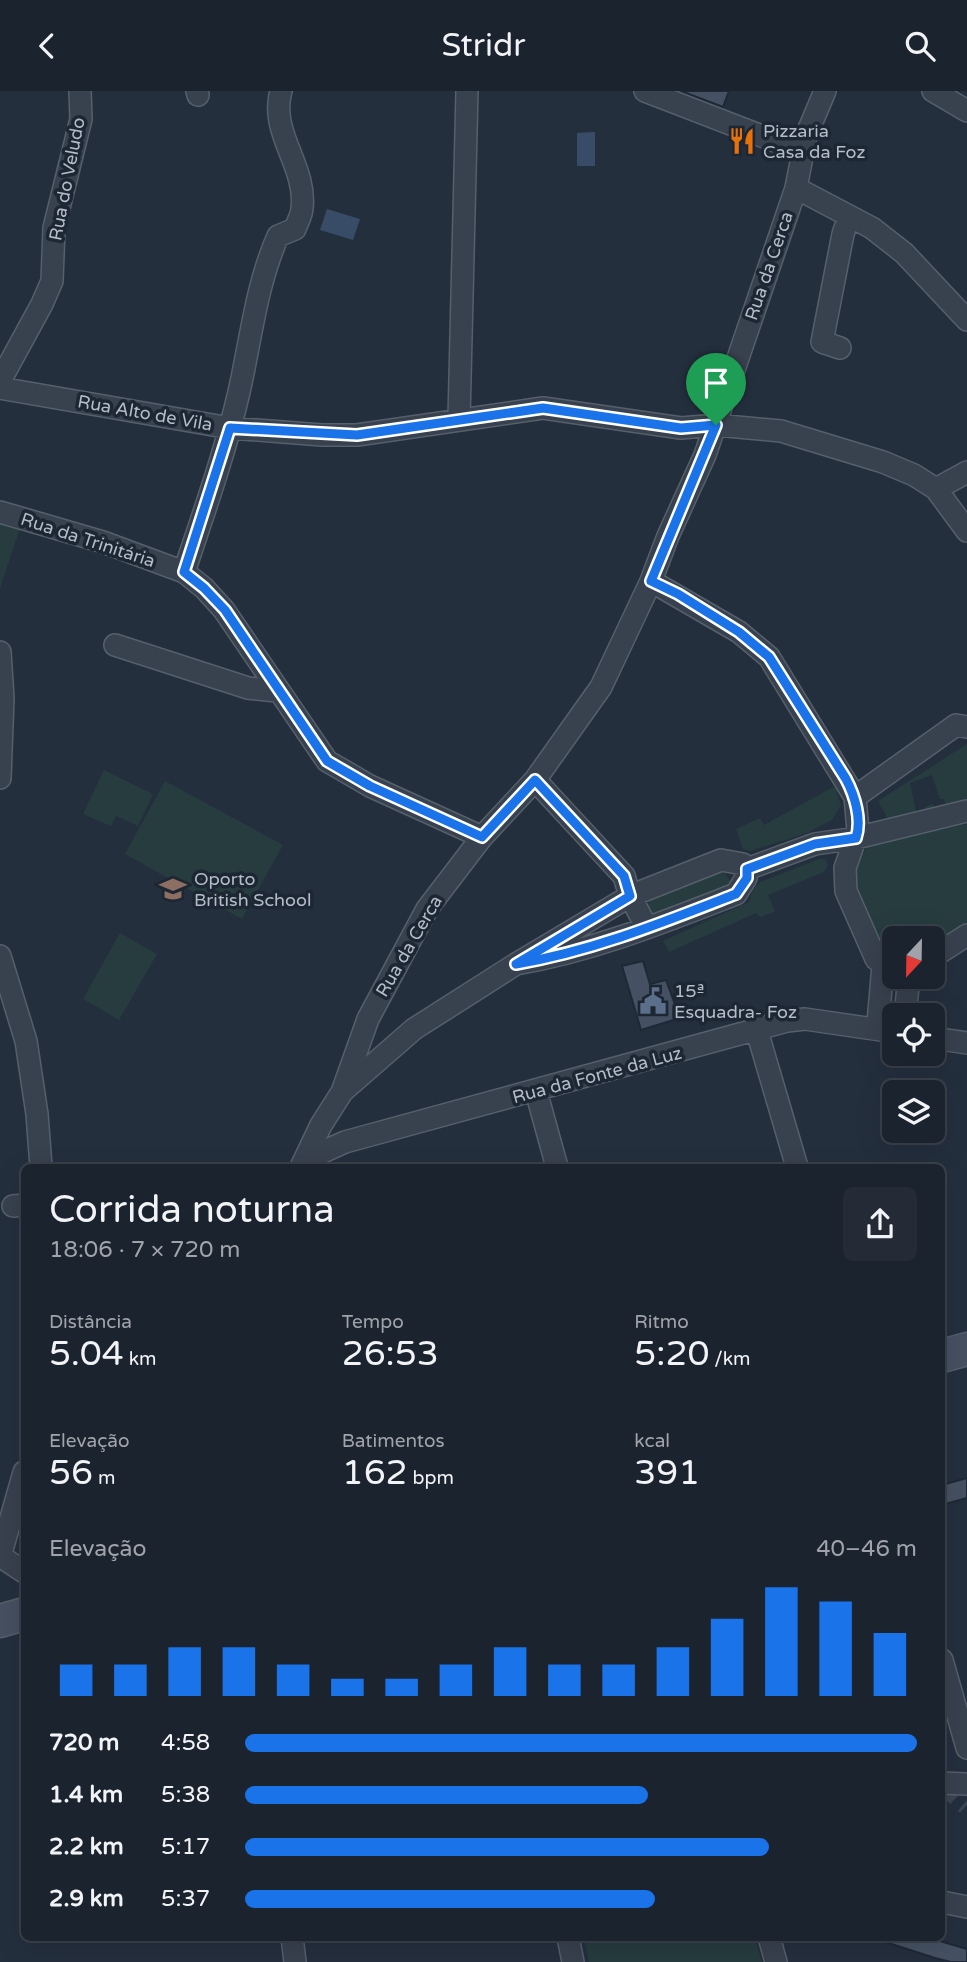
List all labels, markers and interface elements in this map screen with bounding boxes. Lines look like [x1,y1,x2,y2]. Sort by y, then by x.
icon: back [28,27,66,65]
text: Stridr [442,27,525,65]
icon: search [901,27,939,65]
street label: Rua do Veludo [44,116,90,242]
place label: Pizzaria Casa da Foz [763,120,865,163]
restaurant icon: Pizzaria Casa da Foz [727,126,757,156]
street label: Rua da Cerca [740,209,798,323]
pin [686,353,746,425]
icon: arrive [697,364,735,402]
street label: Rua Alto de Vila [76,390,214,436]
street label: Rua da Trinitária [18,508,158,572]
place label: Oporto British School [194,868,311,911]
school or university icon: Oporto British School [158,874,188,904]
street label: Rua da Cerca [371,891,447,1001]
north arrow [882,926,945,989]
map controls [882,926,945,1143]
place label: 15ª Esquadra- Foz [674,980,797,1023]
public building icon: 15ª Esquadra- Foz [638,986,668,1016]
button: locate [882,1003,945,1066]
street label: Rua da Fonte da Luz [510,1042,684,1108]
button: layers [882,1080,945,1143]
text: Corrida noturna [49,1187,335,1233]
button: share [843,1187,917,1261]
text: 18:06 · 7 × 720 m [49,1236,240,1264]
text: Distância [49,1311,132,1333]
text: Tempo [342,1311,404,1333]
text: Ritmo [634,1311,689,1333]
text: 5.04 [49,1333,124,1375]
text: 26:53 [342,1333,439,1375]
text: 5:20 [634,1333,709,1375]
text: km [124,1348,156,1370]
text: /km [709,1348,751,1370]
text: Elevação [49,1430,130,1452]
text: Batimentos [342,1430,445,1452]
text: kcal [634,1430,670,1452]
text: 56 [49,1452,93,1494]
text: 162 [342,1452,408,1494]
text: 391 [634,1452,700,1494]
text: m [93,1467,115,1489]
text: bpm [408,1467,454,1489]
text: Elevação [49,1535,146,1563]
text: 40–46 m [816,1535,917,1563]
text: 720 m [49,1729,119,1757]
text: 4:58 [161,1729,210,1757]
text: 1.4 km [49,1781,123,1809]
text: 5:38 [161,1781,210,1809]
text: 2.2 km [49,1833,124,1861]
text: 5:17 [161,1833,210,1861]
text: 2.9 km [49,1885,124,1913]
text: 5:37 [161,1885,210,1913]

